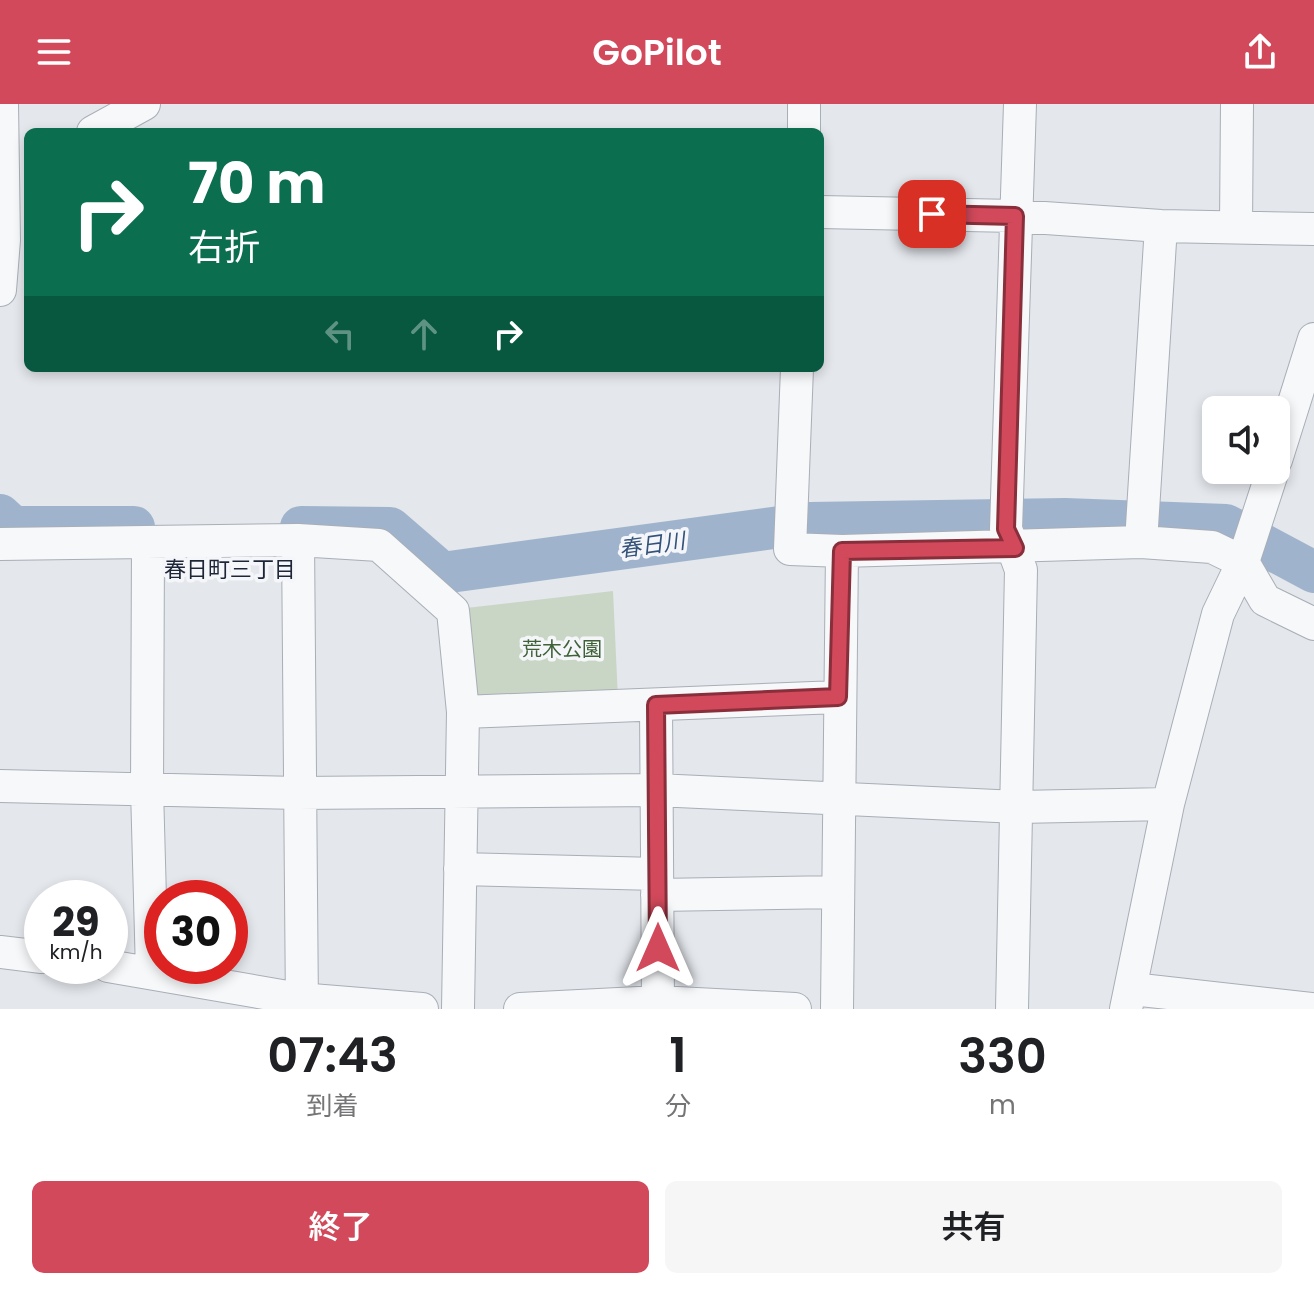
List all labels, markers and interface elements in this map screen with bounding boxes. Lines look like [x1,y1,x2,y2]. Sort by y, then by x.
text: GoPilot [592,27,722,78]
icon: menu [32,30,76,74]
icon: share [1238,30,1282,74]
text: 70 m [188,144,326,223]
icon: right [56,160,160,264]
pin [898,180,966,248]
icon: arrive [910,192,954,236]
text: 右折 [188,222,260,273]
icon: left [318,312,362,356]
icon: ahead [402,312,446,356]
icon: right [486,312,530,356]
map controls [1202,396,1290,484]
button: sound [1202,396,1290,484]
water label: 春日川 [617,525,689,565]
district label: 春日町三丁目 [164,554,296,585]
park label: 荒木公園 [522,635,602,663]
speed limit sign: 30 [144,880,248,984]
text: 29 [52,894,100,950]
position arrow [616,906,700,990]
text: km/h [49,938,103,966]
text: 07:43 [267,1022,398,1089]
text: 1 [669,1022,687,1089]
text: 330 [958,1023,1047,1090]
text: m [989,1087,1016,1123]
text: 到着 [306,1088,358,1124]
text: 分 [665,1088,691,1124]
button: 終了 [32,1181,649,1273]
button: 共有 [665,1181,1282,1273]

